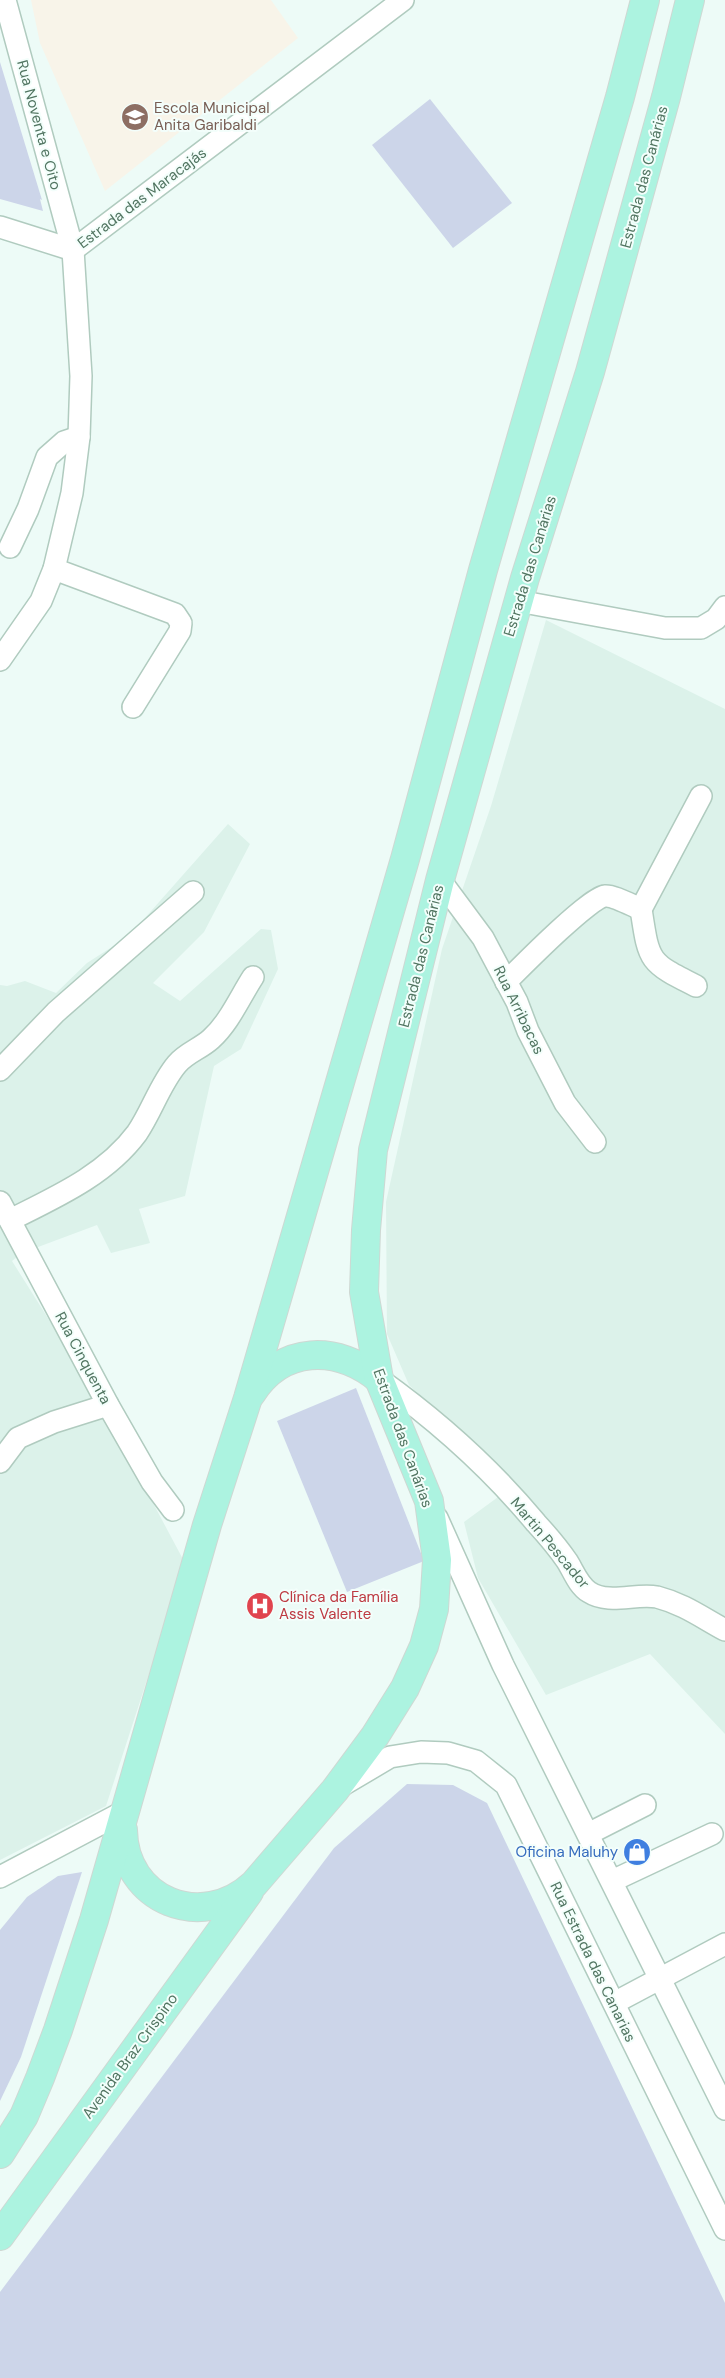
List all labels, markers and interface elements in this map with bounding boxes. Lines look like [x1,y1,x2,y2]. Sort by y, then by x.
street label: Rua Noventa e Oito [12,58,66,192]
place label: Escola Municipal Anita Garibaldi [154,98,269,135]
school or university icon: Escola Municipal Anita Garibaldi [120,102,150,132]
street label: Estrada das Canárias [615,104,673,250]
street label: Estrada das Maracajás [74,143,210,253]
street label: Estrada das Canárias [499,493,561,639]
street label: Estrada das Canárias [394,883,448,1029]
street label: Rua Arribacas [489,962,549,1058]
street label: Rua Cinquenta [50,1308,116,1408]
street label: Estrada das Canárias [369,1366,437,1510]
street label: Martin Pescador [506,1493,594,1593]
place label: Clínica da Família Assis Valente [279,1587,398,1624]
hospital icon: Clínica da Família Assis Valente [245,1591,275,1621]
shop icon: Oficina Maluhy [622,1837,652,1867]
place label: Oficina Maluhy [516,1842,619,1862]
street label: Rua Estrada das Canarias [545,1878,641,2046]
street label: Avenida Braz Crispino [78,1989,182,2123]

